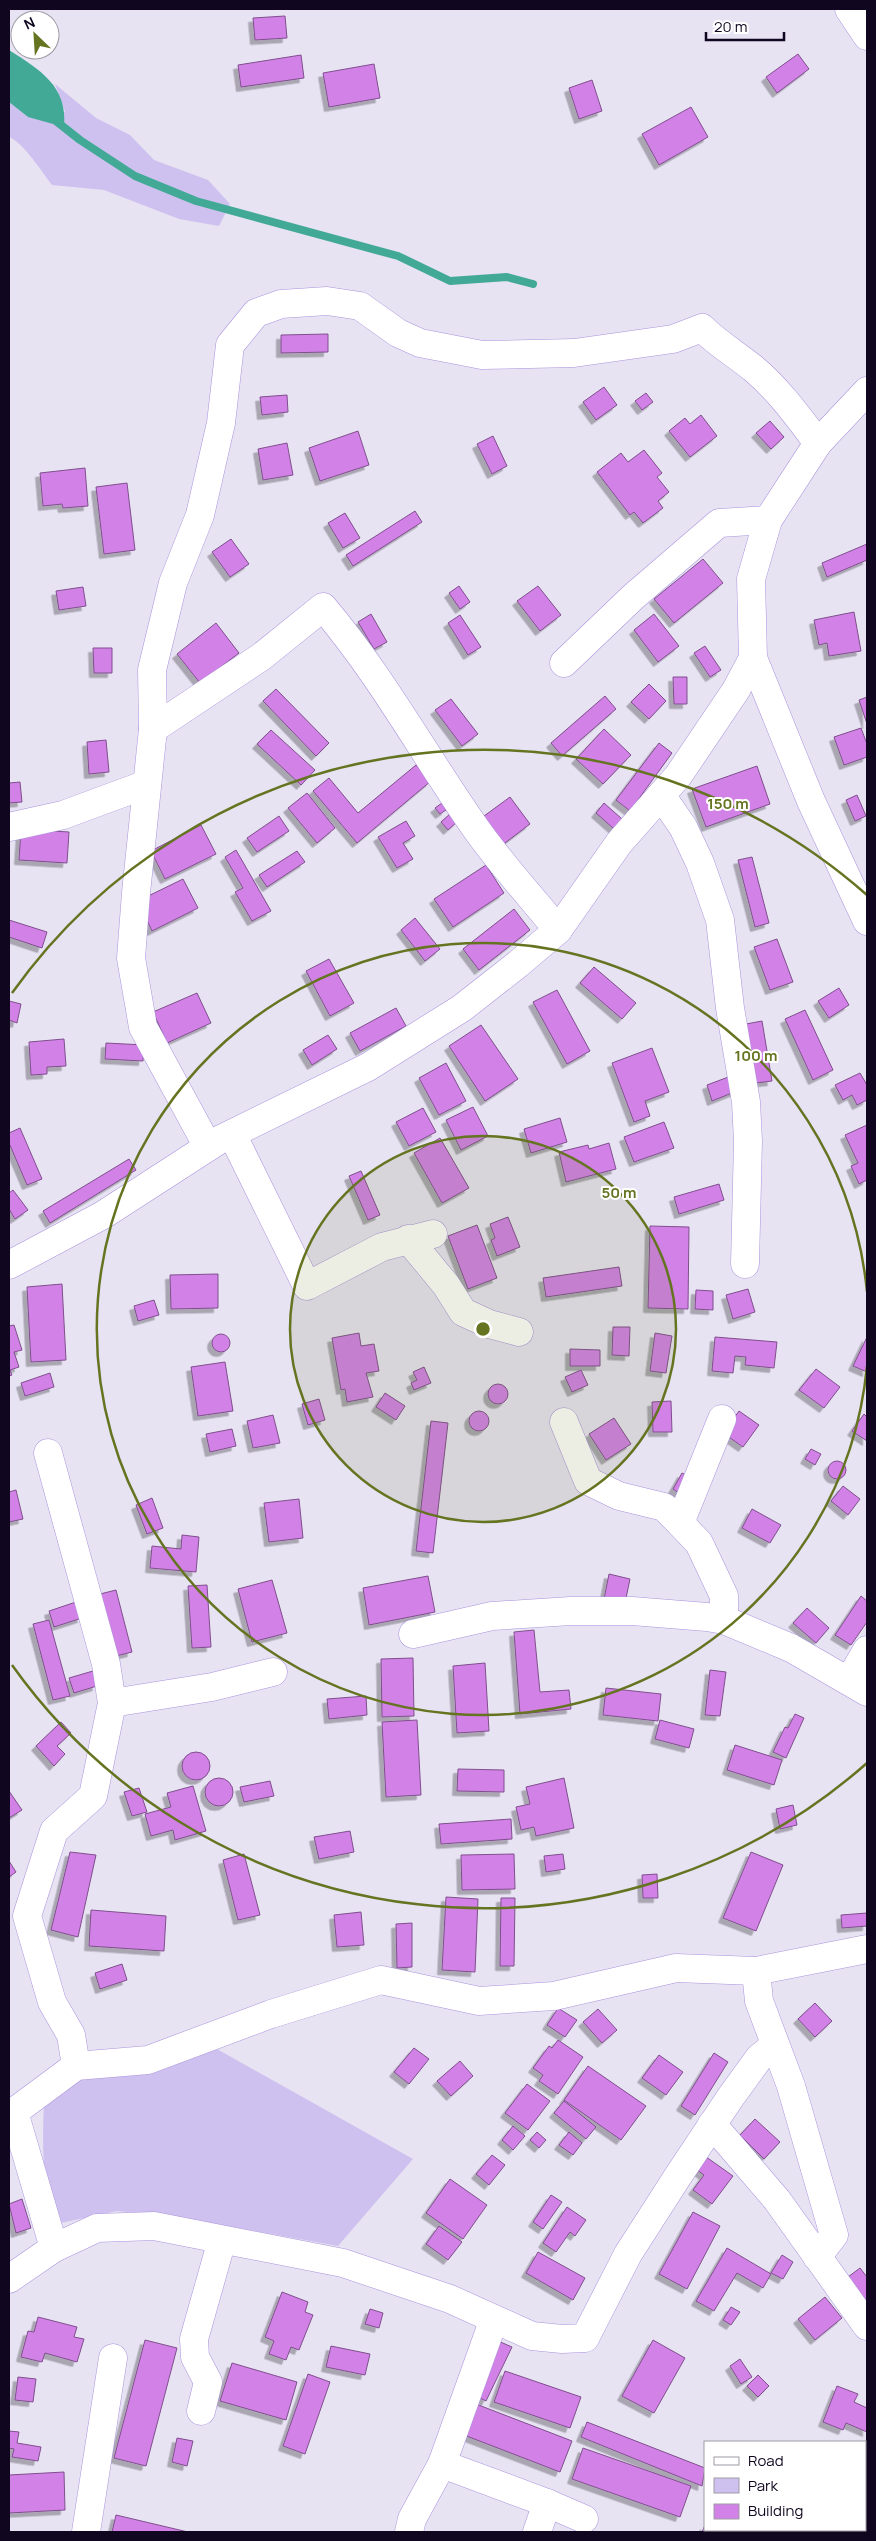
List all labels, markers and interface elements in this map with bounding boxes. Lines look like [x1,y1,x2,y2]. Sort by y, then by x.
north arrow [10,10,60,60]
scale bar [706,10,784,42]
text: N [21,12,38,34]
text: 20 m [714,16,747,37]
text: 150 m [707,793,749,814]
text: 100 m [735,1045,777,1066]
text: 50 m [601,1182,637,1203]
centre of rings [474,1320,492,1338]
legend [704,2441,866,2531]
text: Road [748,2450,784,2471]
text: Park [748,2475,778,2496]
text: Building [748,2500,803,2521]

